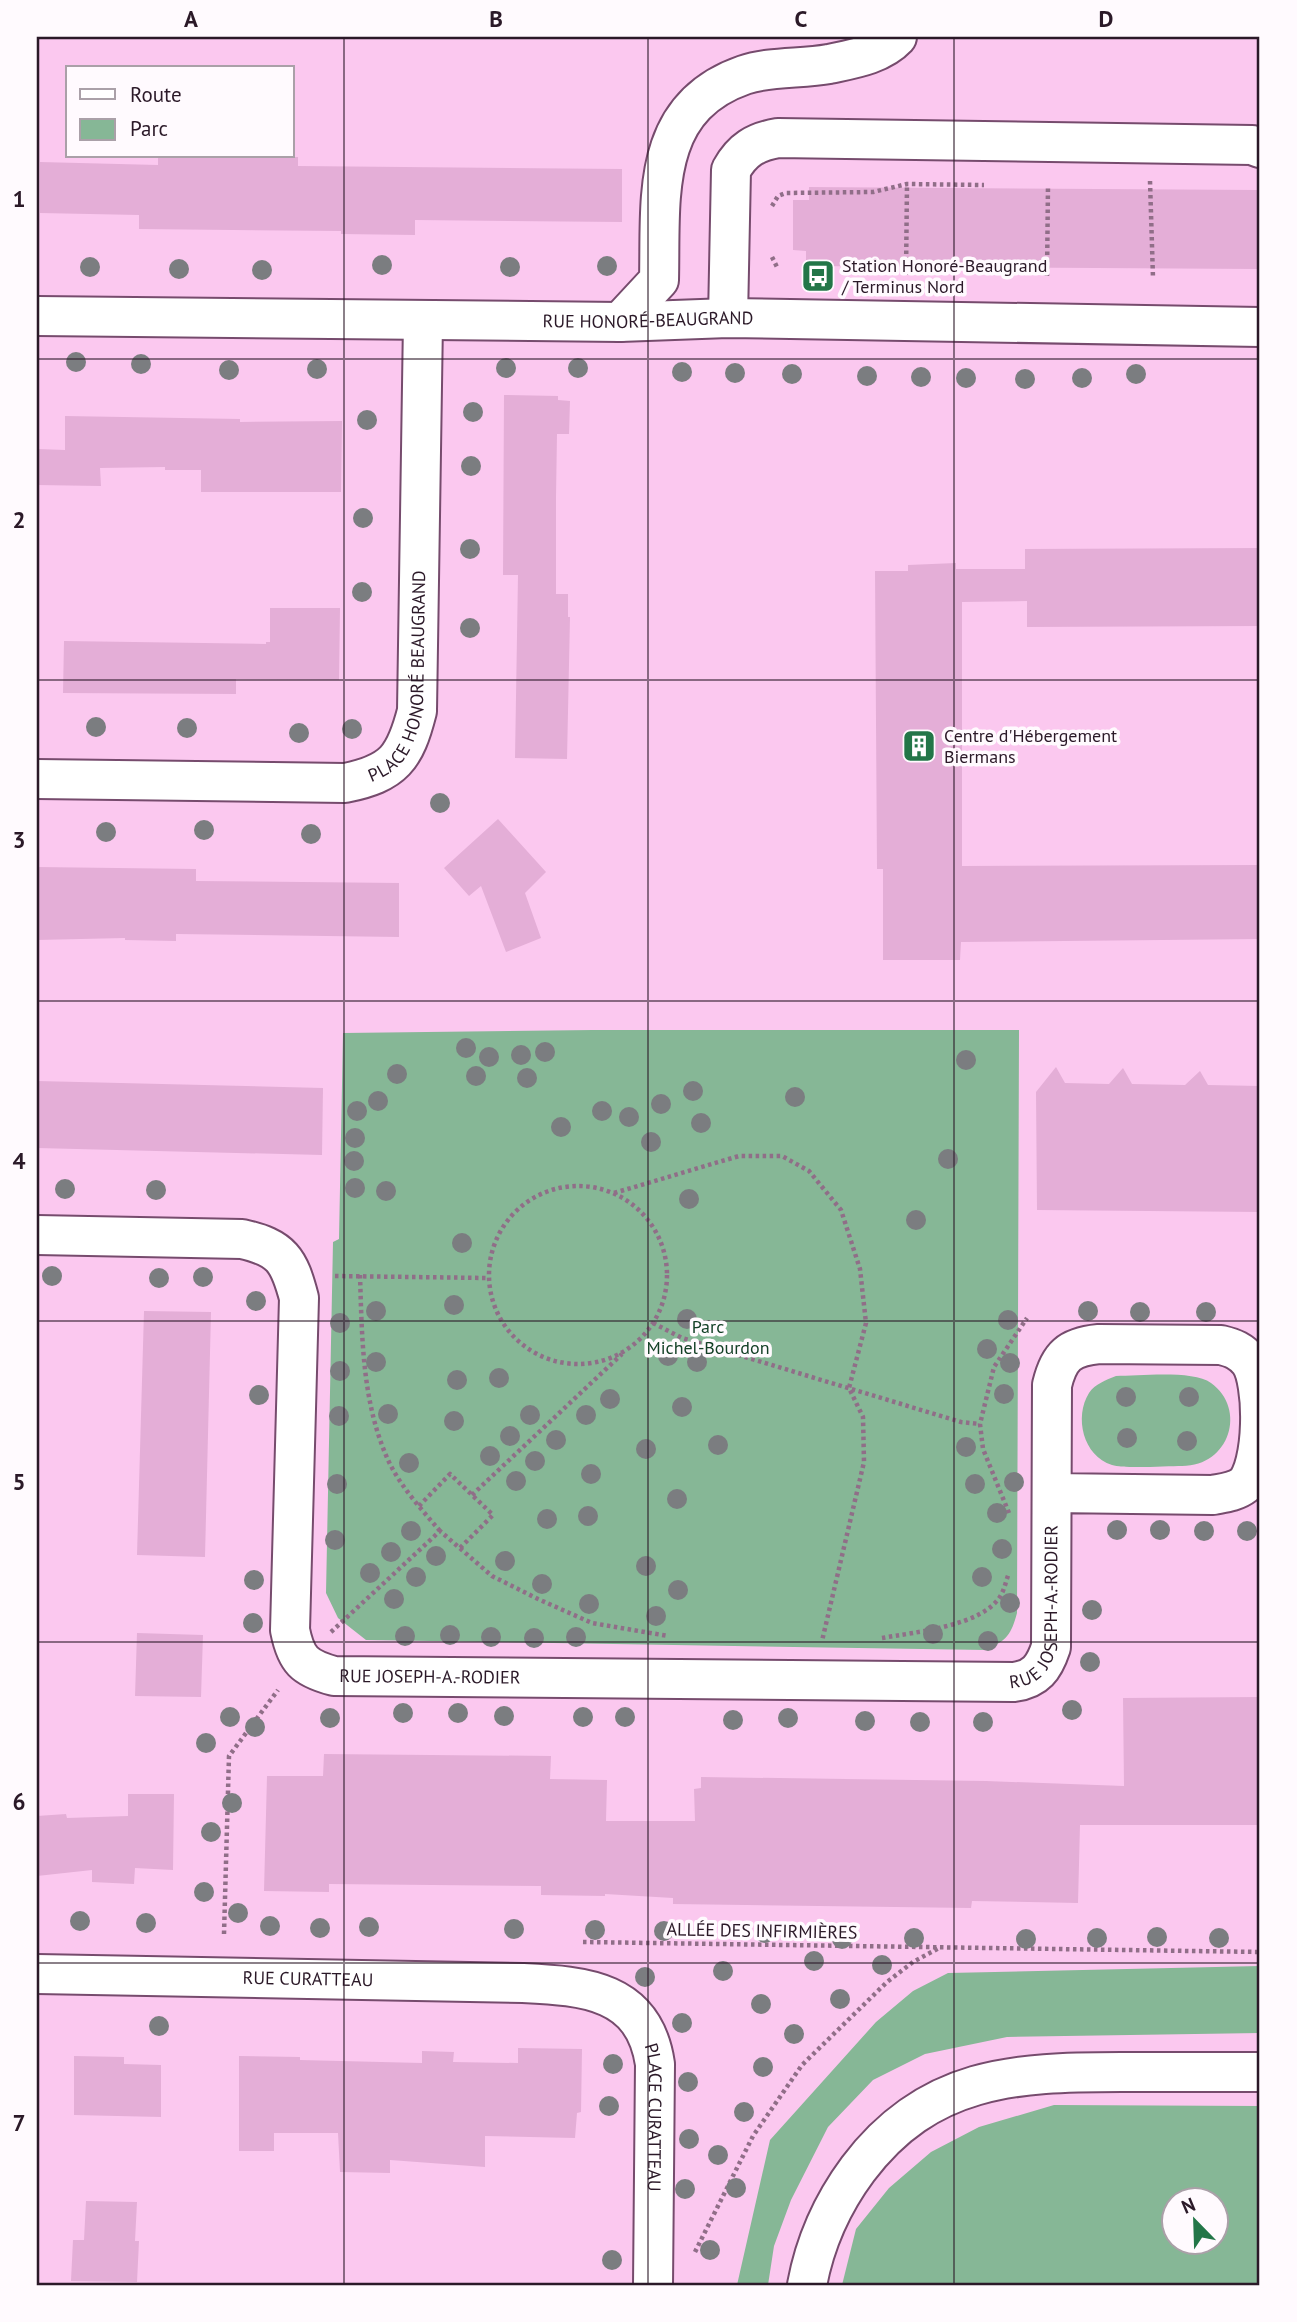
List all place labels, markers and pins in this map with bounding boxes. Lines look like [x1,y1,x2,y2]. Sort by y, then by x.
place label: Station Honoré-Beaugrand / Terminus Nord [841,254,1047,298]
bus stop icon: Station Honoré-Beaugrand / Terminus Nord [799,257,837,295]
place label: Centre d'Hébergement Biermans [944,724,1117,768]
building icon: Centre d'Hébergement Biermans [900,727,938,765]

